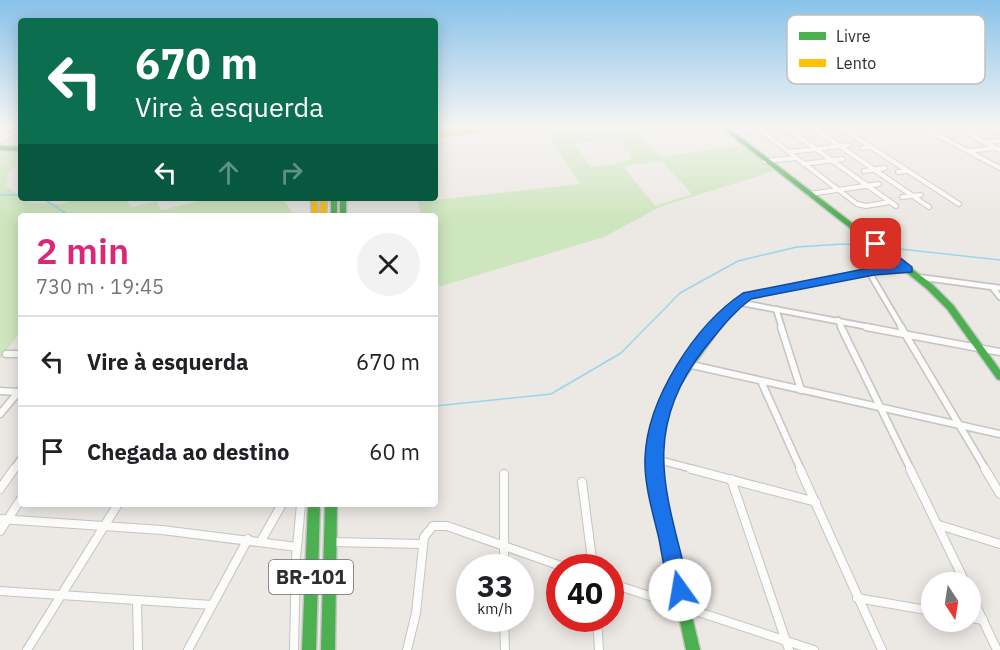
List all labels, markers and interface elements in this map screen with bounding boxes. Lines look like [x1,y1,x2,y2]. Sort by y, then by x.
legend [787,15,985,84]
text: Livre [836,26,871,46]
text: 670 m [135,36,258,91]
icon: left [36,42,114,120]
text: Lento [836,53,876,73]
text: Vire à esquerda [135,89,324,124]
icon: left [149,156,182,189]
icon: ahead [212,156,245,189]
icon: right [275,156,308,189]
pin [850,218,901,269]
text: 2 min [36,227,129,274]
icon: arrive [859,227,892,260]
button: close [357,233,420,296]
text: 730 m · 19:45 [36,273,164,300]
icon: left [36,345,69,378]
text: Vire à esquerda [87,347,249,376]
text: 670 m [356,347,420,376]
icon: arrive [36,435,69,468]
text: Chegada ao destino [87,437,290,466]
text: 60 m [369,437,420,466]
speed limit sign: 40 [546,554,624,632]
position arrow [648,558,712,622]
road number: BR-101 [269,560,353,594]
text: 33 [477,566,513,605]
north arrow [921,572,981,632]
map controls [921,572,981,632]
text: km/h [477,599,513,618]

